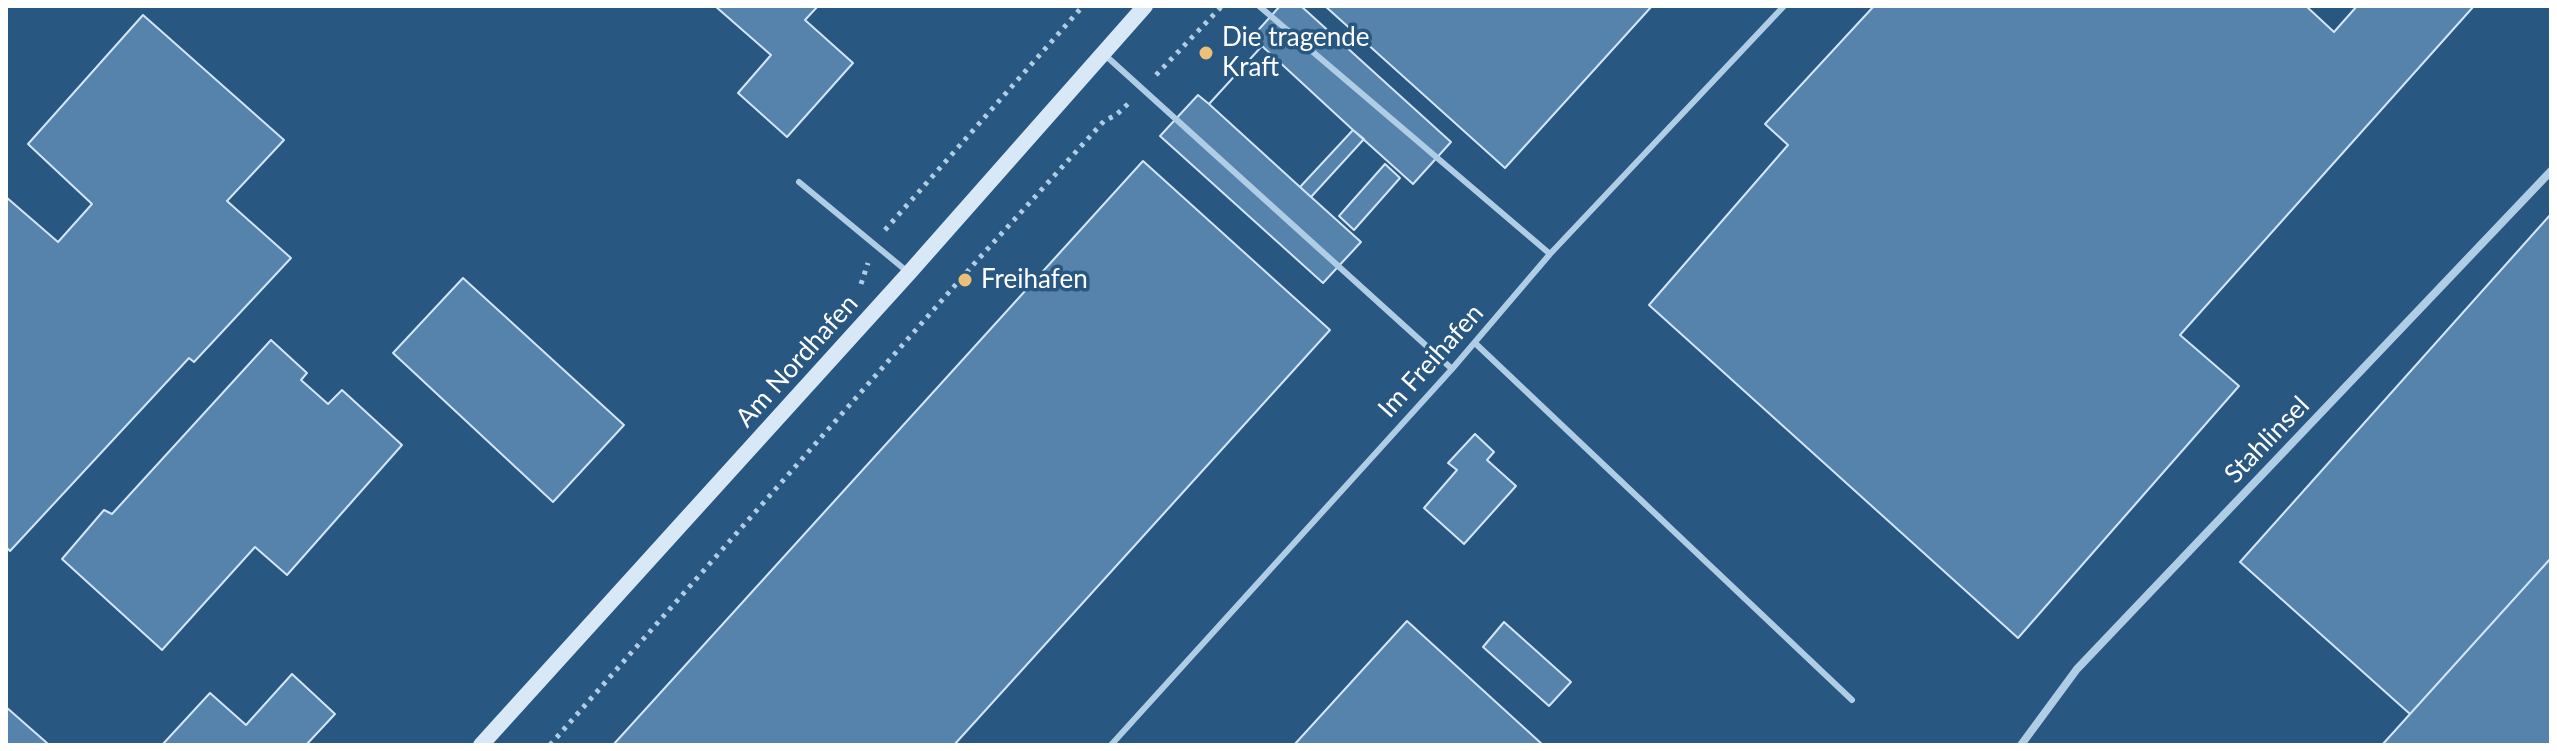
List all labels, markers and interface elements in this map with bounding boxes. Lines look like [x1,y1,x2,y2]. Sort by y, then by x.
place label: Die tragende Kraft [1222,22,1369,84]
marker: Die tragende Kraft [1197,44,1215,62]
place label: Freihafen [981,264,1088,296]
marker: Freihafen [956,271,974,289]
street label: Am Nordhafen [729,288,865,434]
street label: Im Freihafen [1372,298,1490,424]
street label: Stahlinsel [2218,390,2316,490]

